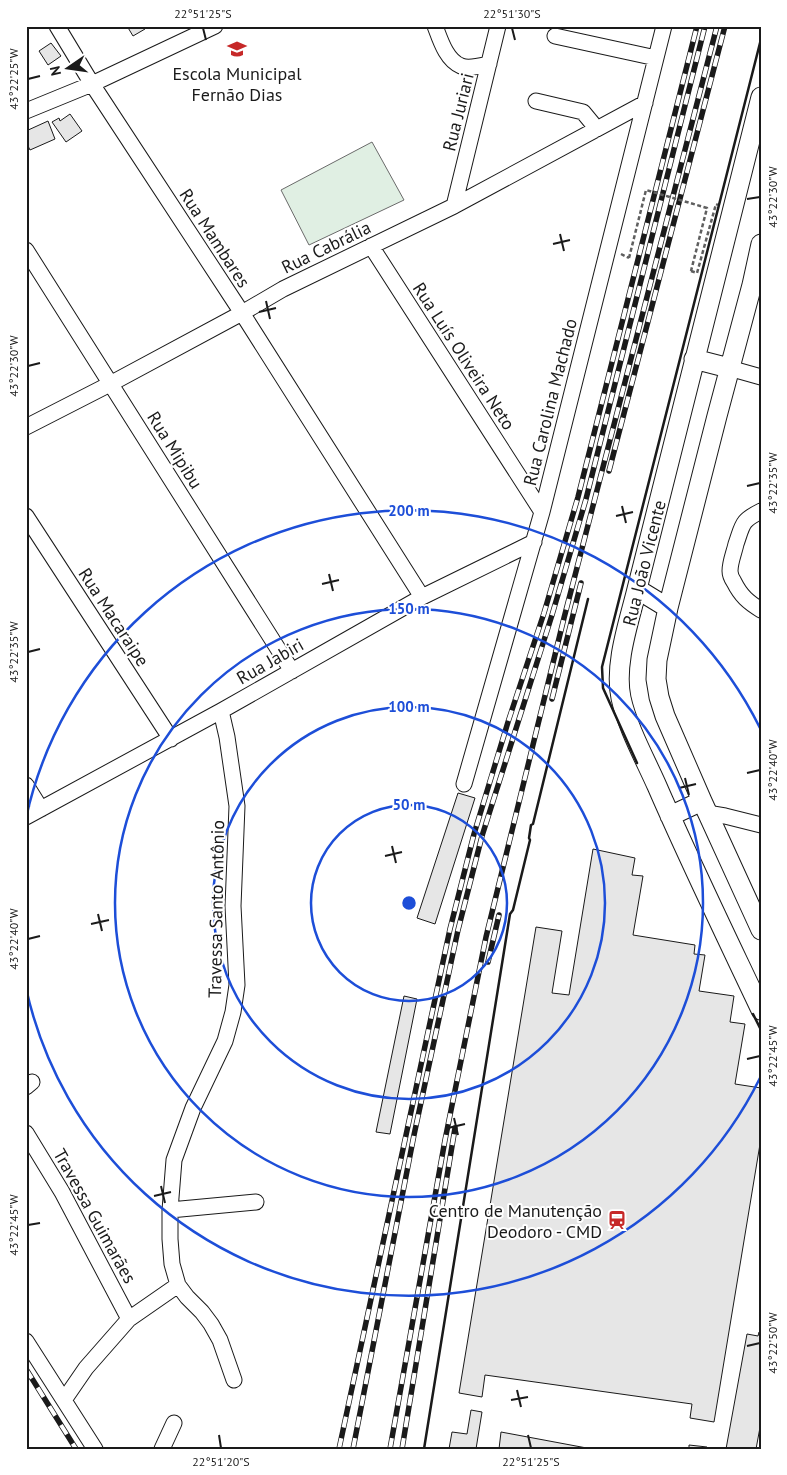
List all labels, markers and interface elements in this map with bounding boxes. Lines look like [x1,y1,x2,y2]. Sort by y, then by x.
text: 22°51'25"S [174,6,232,21]
text: 22°51'30"S [483,6,541,21]
school or university icon: Escola Municipal Fernão Dias [226,38,248,60]
north arrow [42,42,92,92]
text: 43°22'25"W [6,48,21,110]
place label: Escola Municipal Fernão Dias [172,62,302,106]
text: N [46,64,65,77]
street label: Rua Juriari [437,71,479,153]
text: 43°22'30"W [765,166,780,228]
street label: Rua Mambares [175,184,255,292]
street label: Rua Cabrália [278,215,374,279]
street label: Rua Luís Oliveira Neto [408,278,520,434]
street label: Rua Carolina Machado [518,316,582,488]
text: 43°22'30"W [6,335,21,397]
street label: Rua Mipibu [142,407,208,493]
text: 43°22'35"W [765,452,780,514]
street label: Rua João Vicente [617,498,671,628]
text: 200 m [388,501,430,520]
street label: Rua Macaraipe [74,563,154,671]
text: 150 m [388,599,430,618]
text: 43°22'35"W [6,621,21,683]
street label: Rua Jabiri [232,633,308,689]
text: 100 m [388,697,430,716]
text: 43°22'40"W [765,739,780,801]
text: 50 m [393,795,425,814]
street label: Travessa Santo Antônio [203,820,229,998]
centre of rings [400,894,418,912]
text: 43°22'40"W [6,908,21,970]
text: 43°22'45"W [765,1025,780,1087]
street label: Travessa Guimarães [48,1145,142,1287]
text: 43°22'45"W [6,1194,21,1256]
place label: Centro de Manutenção Deodoro - CMD [429,1199,602,1243]
station icon: Centro de Manutenção Deodoro - CMD [606,1209,628,1231]
text: 43°22'50"W [765,1312,780,1374]
text: 22°51'20"S [192,1454,250,1469]
text: 22°51'25"S [502,1454,560,1469]

